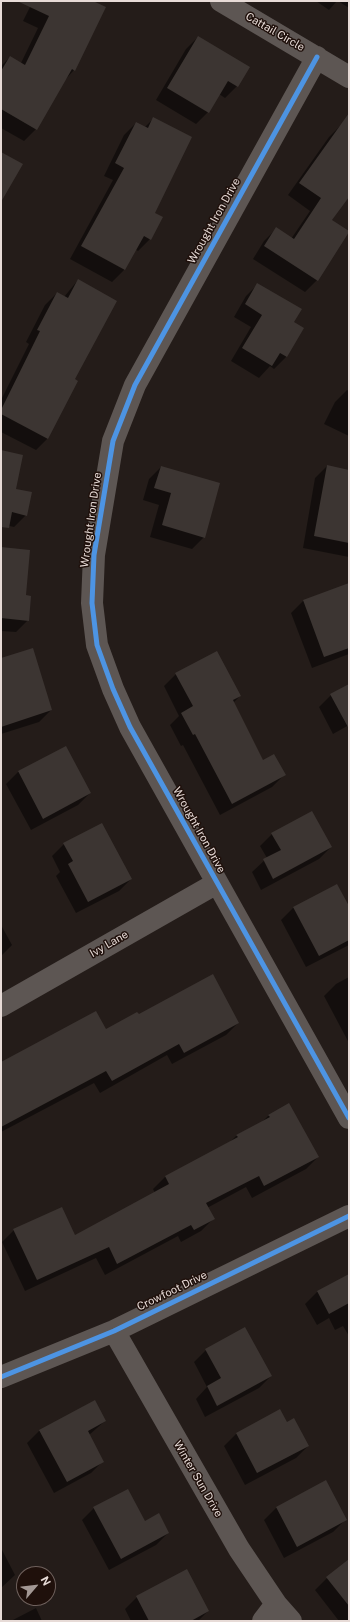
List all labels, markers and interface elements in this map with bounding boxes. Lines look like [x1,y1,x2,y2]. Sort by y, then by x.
street label: Cattail Circle [243,10,307,54]
street label: Wrought Iron Drive [185,176,243,266]
street label: Wrought Iron Drive [78,472,104,568]
street label: Wrought Iron Drive [170,785,228,875]
street label: Ivy Lane [87,928,131,960]
street label: Crowfoot Drive [135,1268,209,1314]
street label: Winter Sun Drive [171,1439,225,1519]
north arrow [16,1566,56,1606]
text: N [38,1574,53,1587]

